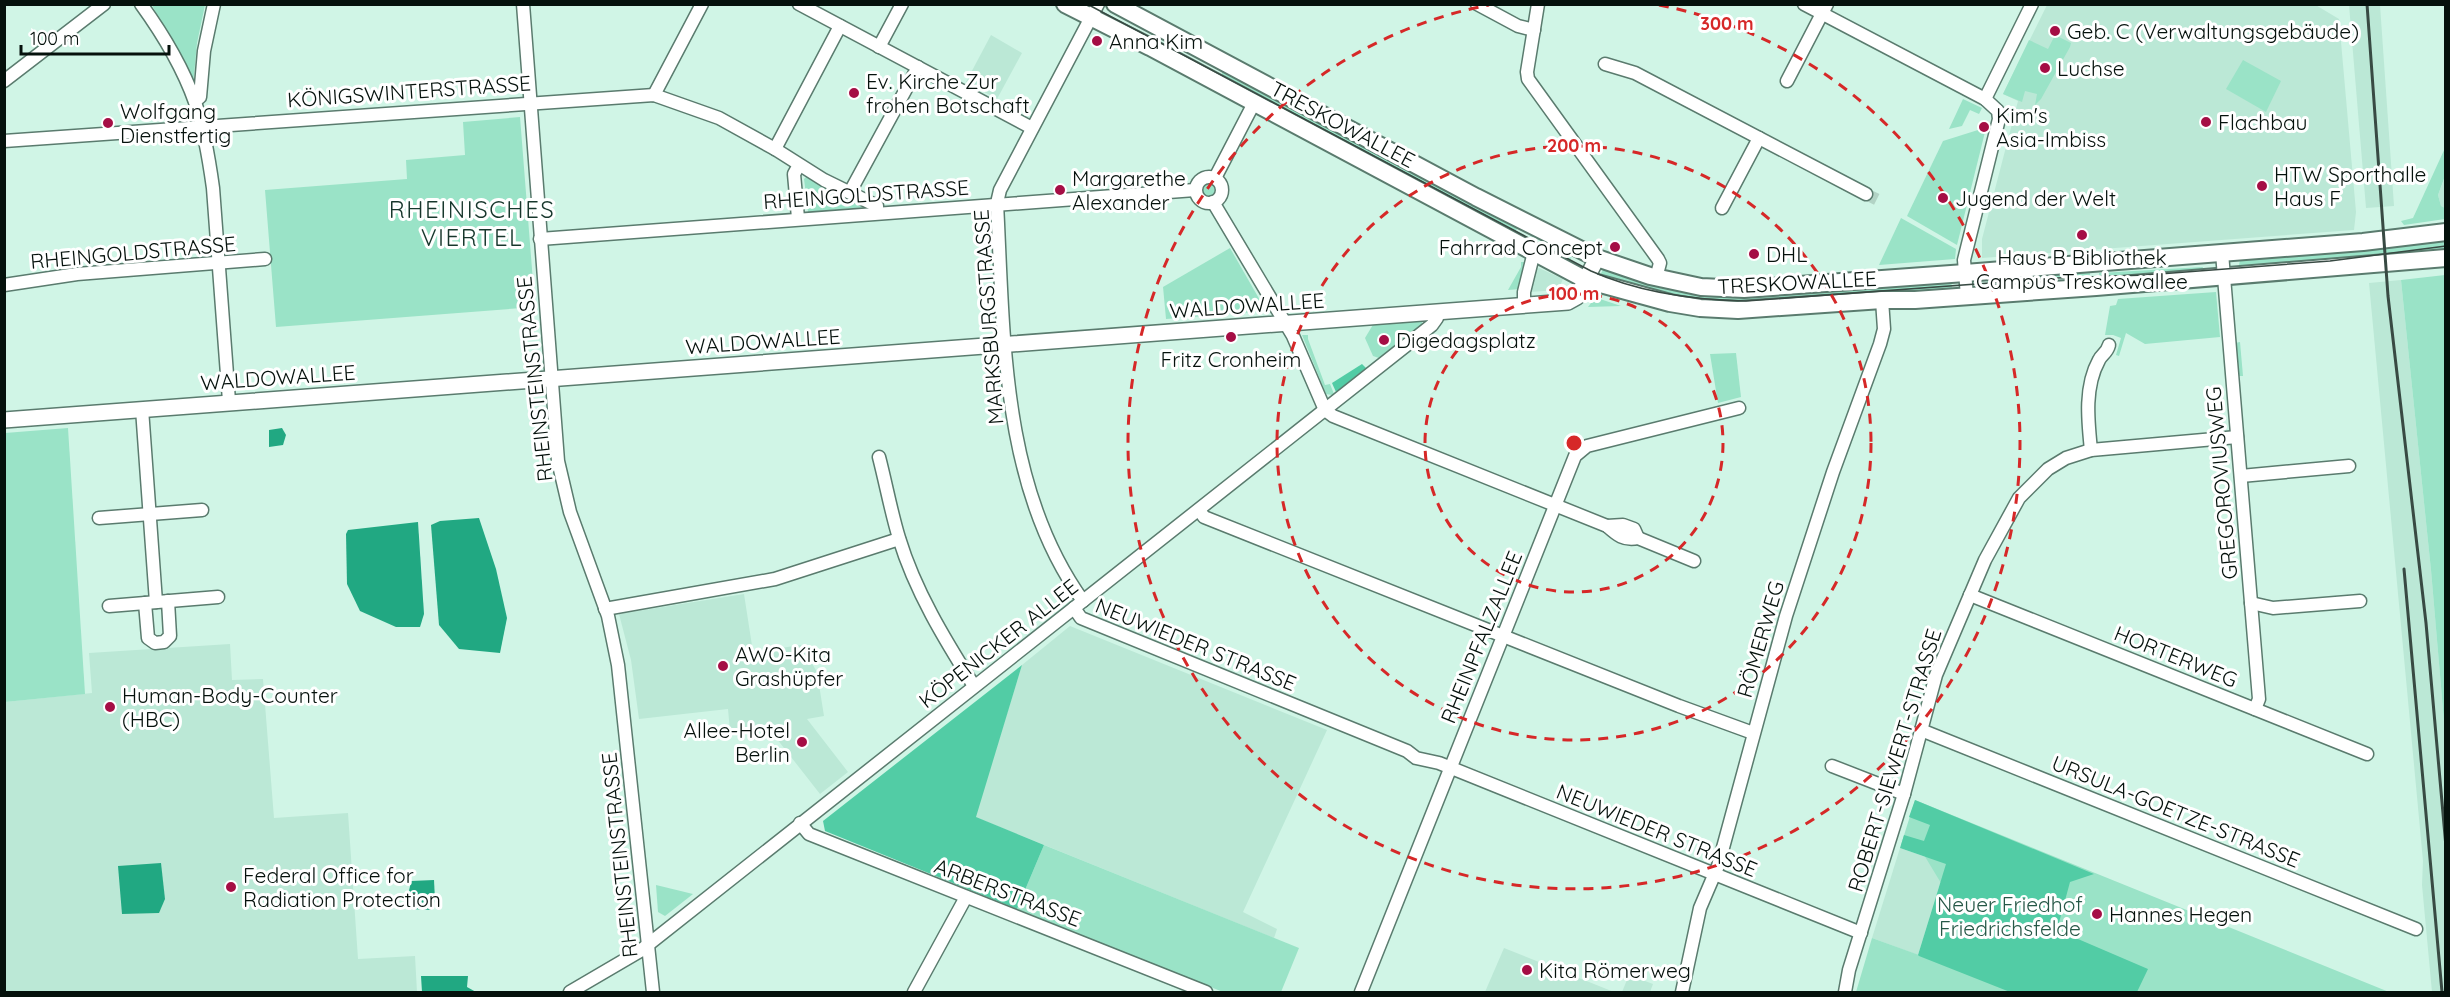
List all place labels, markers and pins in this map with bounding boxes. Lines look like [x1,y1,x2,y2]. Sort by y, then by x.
place label: Geb. C (Verwaltungsgebäude) [2067,18,2359,44]
marker: Geb. C (Verwaltungsgebäude) [2048,24,2062,38]
place label: Anna Kim [1109,28,1203,54]
marker: Anna Kim [1090,34,1104,48]
place label: Luchse [2057,55,2125,81]
marker: Luchse [2038,61,2052,75]
place label: Ev. Kirche Zur frohen Botschaft [866,68,1030,118]
marker: Ev. Kirche Zur frohen Botschaft [847,86,861,100]
place label: Wolfgang Dienstfertig [120,98,231,148]
place label: Kim's Asia-Imbiss [1996,102,2106,152]
place label: Flachbau [2218,109,2307,135]
marker: Flachbau [2199,115,2213,129]
marker: Wolfgang Dienstfertig [101,116,115,130]
marker: Kim's Asia-Imbiss [1977,120,1991,134]
place label: HTW Sporthalle Haus F [2274,161,2426,211]
place label: Margarethe Alexander [1072,165,1186,215]
marker: HTW Sporthalle Haus F [2255,179,2269,193]
marker: Margarethe Alexander [1053,183,1067,197]
place label: Jugend der Welt [1955,185,2116,211]
marker: Jugend der Welt [1936,191,1950,205]
marker: Haus B Bibliothek Campus Treskowallee [2075,228,2089,242]
place label: Fahrrad Concept [1439,234,1603,260]
marker: Fahrrad Concept [1608,240,1622,254]
place label: DHL [1766,241,1807,267]
place label: Haus B Bibliothek Campus Treskowallee [1976,244,2188,294]
marker: DHL [1747,247,1761,261]
place label: Digedagsplatz [1396,327,1536,353]
marker: Fritz Cronheim [1224,330,1238,344]
marker: Digedagsplatz [1377,333,1391,347]
place label: Fritz Cronheim [1161,346,1301,372]
centre of rings [1564,433,1584,453]
place label: AWO-Kita Grashüpfer [735,641,843,691]
marker: AWO-Kita Grashüpfer [716,659,730,673]
place label: Human-Body-Counter (HBC) [122,682,338,732]
marker: Human-Body-Counter (HBC) [103,700,117,714]
place label: Allee-Hotel Berlin [684,717,790,767]
marker: Allee-Hotel Berlin [795,735,809,749]
place label: Federal Office for Radiation Protection [243,862,441,912]
marker: Federal Office for Radiation Protection [224,880,238,894]
place label: Hannes Hegen [2109,901,2252,927]
marker: Hannes Hegen [2090,907,2104,921]
place label: Kita Römerweg [1539,957,1691,983]
marker: Kita Römerweg [1520,963,1534,977]

